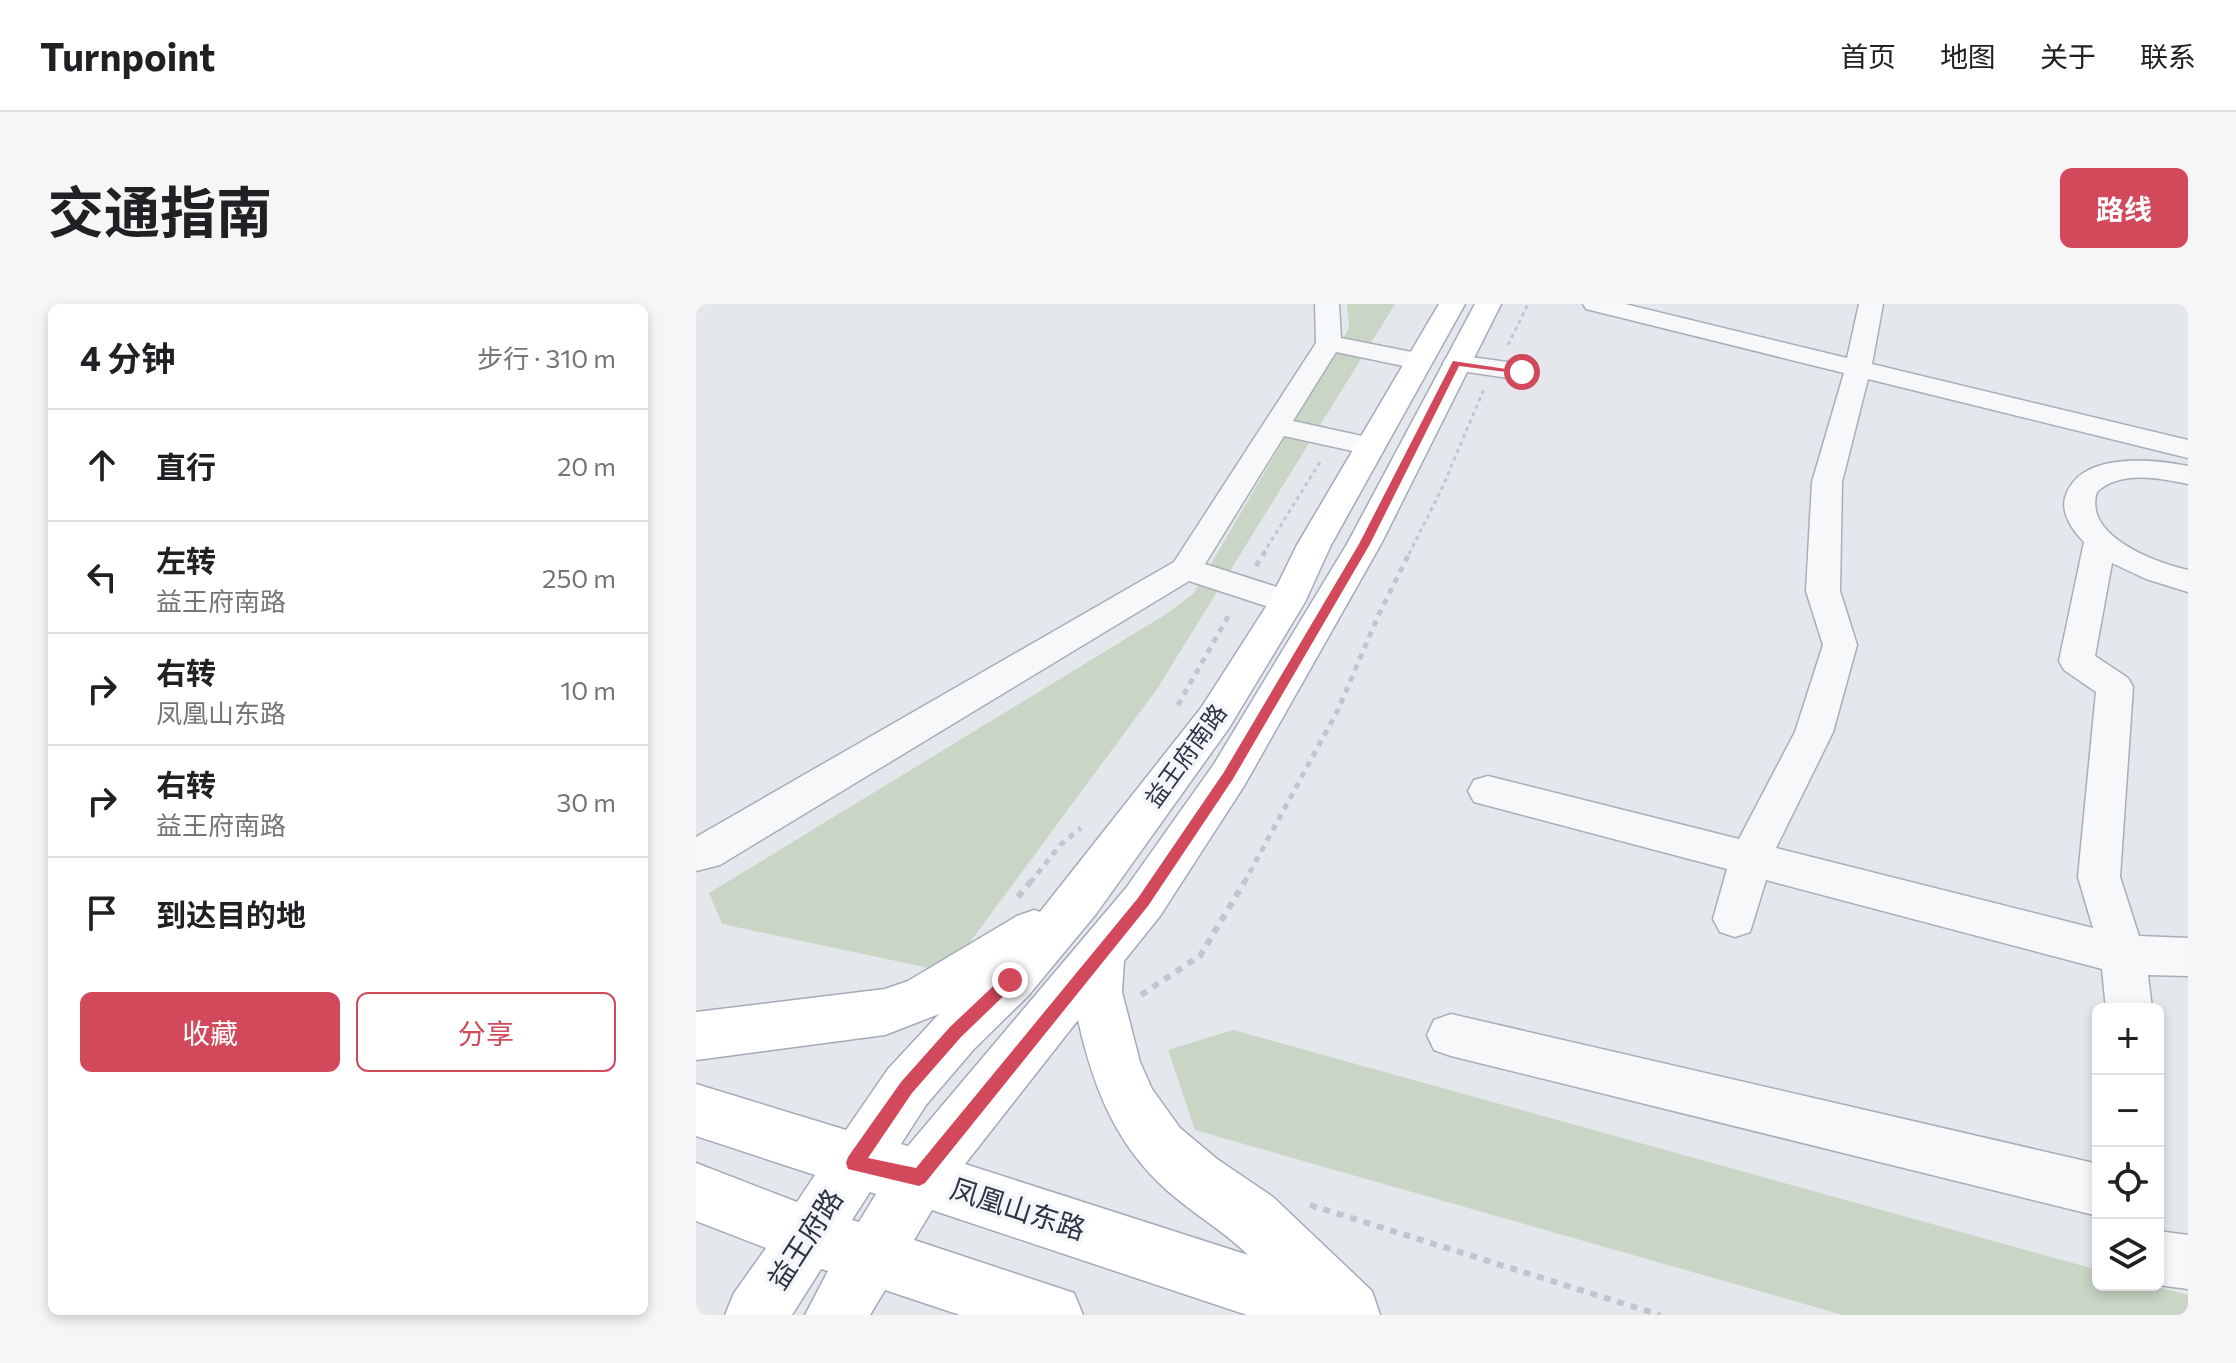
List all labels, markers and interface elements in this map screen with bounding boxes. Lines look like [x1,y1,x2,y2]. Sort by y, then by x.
text: Turnpoint [40,32,215,79]
text: 首页 [1840,39,1896,73]
text: 地图 [1940,39,1996,73]
text: 关于 [2040,39,2096,73]
text: 联系 [2140,39,2196,73]
button: 路线 [2060,168,2188,248]
text: 交通指南 [48,176,272,245]
text: 4 分钟 [80,336,175,378]
text: 步行 · 310 m [477,342,616,373]
route start [1504,354,1540,390]
icon: ahead [80,443,124,487]
text: 直行 [156,447,216,484]
text: 20 m [557,450,616,481]
text: 左转 [156,541,216,578]
icon: left [80,555,124,599]
text: 250 m [542,562,616,593]
text: 益王府南路 [156,585,286,616]
text: 右转 [156,653,216,690]
icon: right [80,667,124,711]
text: 10 m [560,674,616,705]
text: 凤凰山东路 [156,697,286,728]
street label: 益王府南路 [1138,698,1232,812]
text: 右转 [156,765,216,802]
icon: right [80,779,124,823]
text: 30 m [557,786,616,817]
text: 益王府南路 [156,809,286,840]
icon: arrive [80,891,124,935]
text: 到达目的地 [156,895,306,932]
route end [992,962,1028,998]
button: 收藏 [80,992,340,1072]
button: 分享 [356,992,616,1072]
map controls [2092,1003,2164,1291]
button: + [2092,1003,2164,1075]
button: − [2092,1075,2164,1147]
button: locate [2092,1147,2164,1219]
street label: 凤凰山东路 [946,1170,1090,1246]
street label: 益王府路 [759,1182,849,1295]
button: layers [2092,1219,2164,1291]

